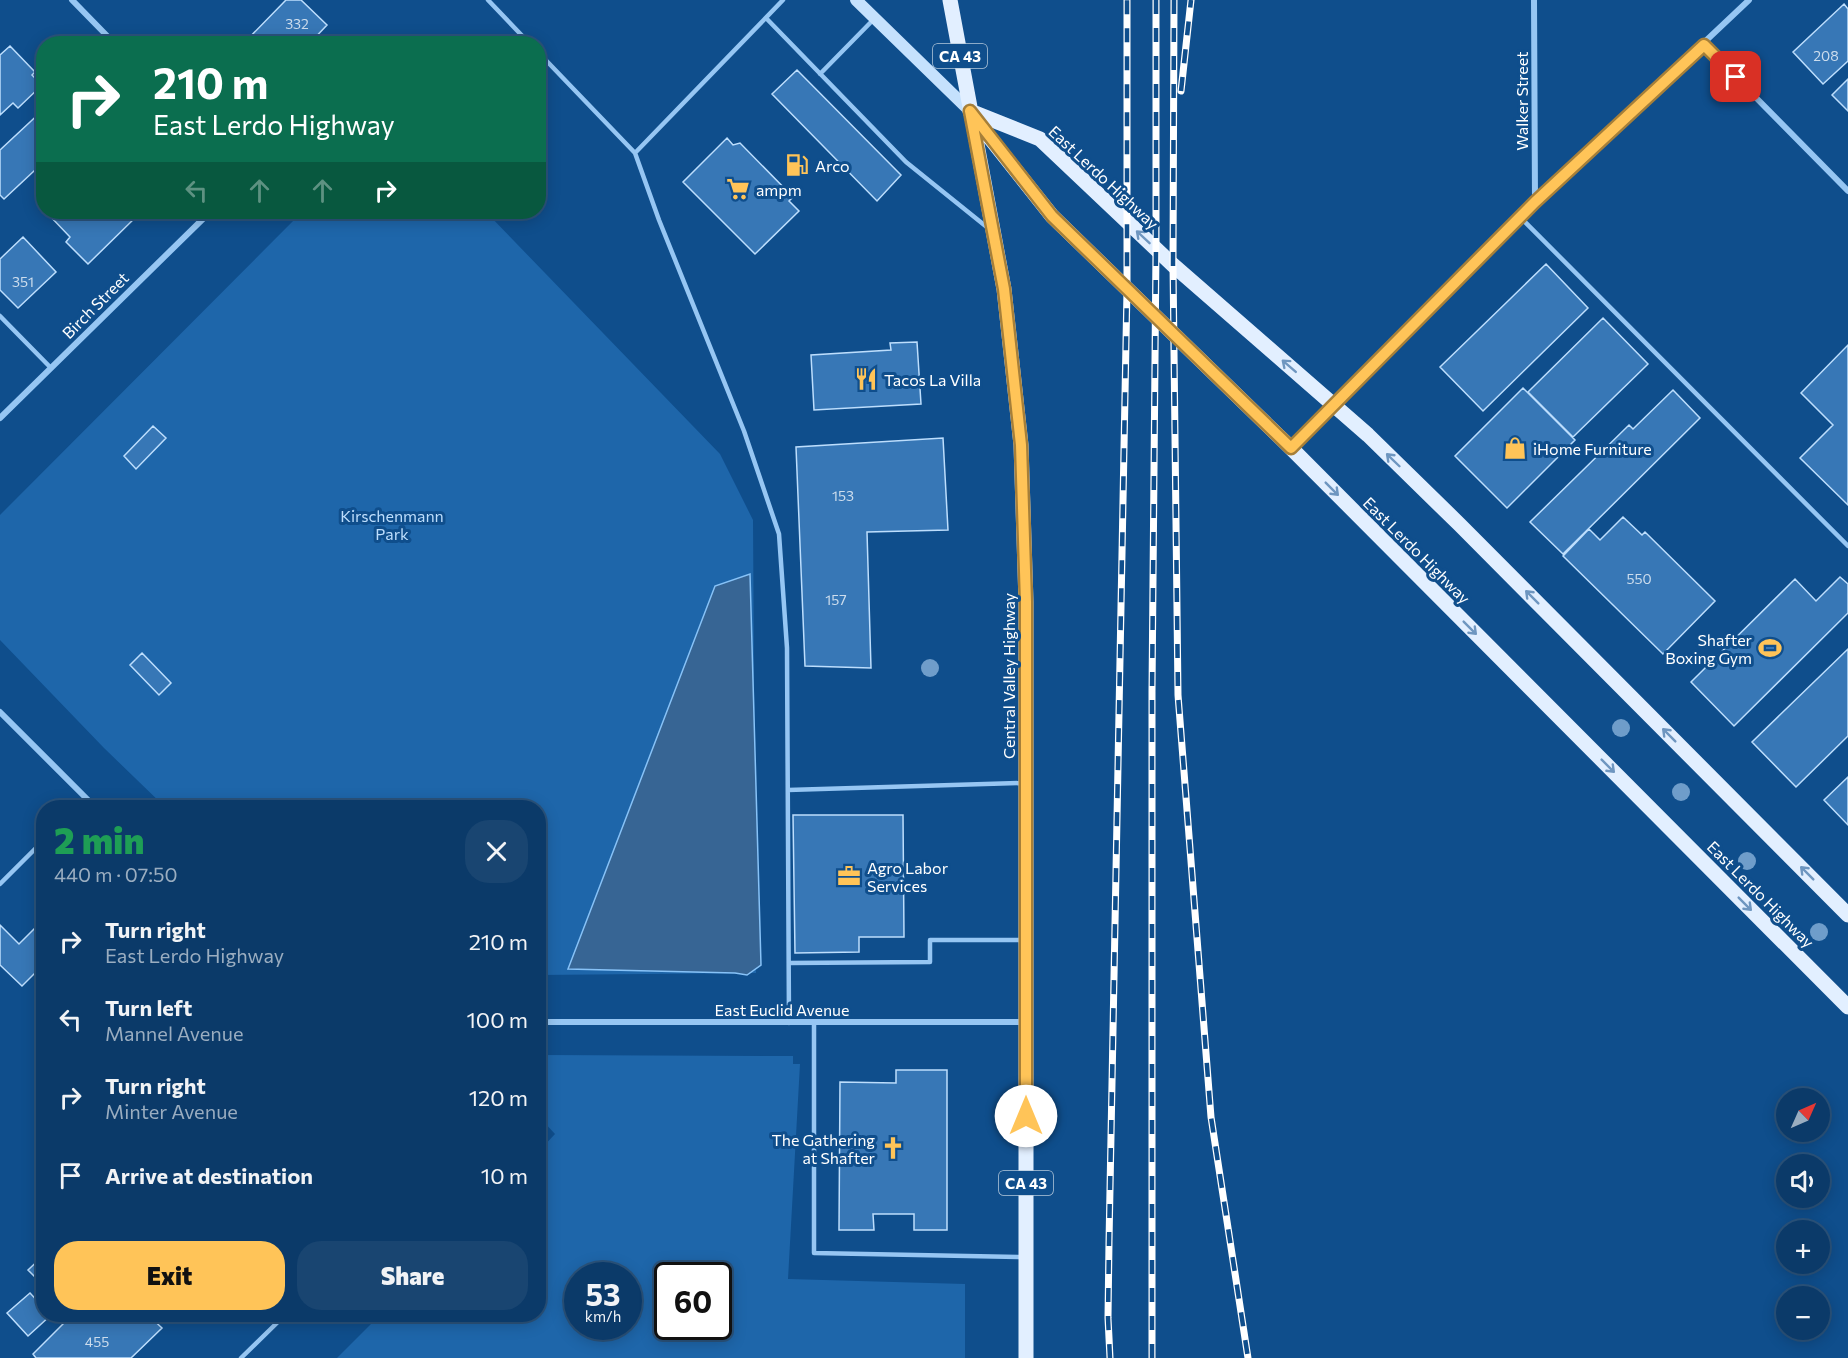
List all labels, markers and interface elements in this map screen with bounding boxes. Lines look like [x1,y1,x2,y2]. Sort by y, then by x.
house number: 332 [285,15,309,32]
road number: CA 43 [933,44,987,68]
house number: 208 [1813,47,1839,64]
street label: Walker Street [1512,51,1531,151]
pin [1710,51,1761,102]
text: 210 m [153,56,268,108]
icon: right [54,60,132,138]
icon: arrive [1719,60,1752,93]
text: East Lerdo Highway [153,108,395,141]
street label: East Lerdo Highway [1045,121,1163,233]
fuel station icon: Arco [784,152,810,178]
place label: Arco [815,156,850,175]
icon: left [180,174,213,207]
icon: ahead [243,174,276,207]
icon: ahead [306,174,339,207]
icon: right [369,174,402,207]
supermarket icon: ampm [725,176,751,202]
place label: ampm [756,180,802,199]
one-way arrow [1135,230,1150,244]
street label: Birch Street [58,268,132,342]
house number: 351 [12,273,34,290]
one-way arrow [1281,359,1297,372]
restaurant icon: Tacos La Villa [853,366,879,392]
place label: Tacos La Villa [884,370,981,389]
shop icon: iHome Furniture [1502,435,1528,461]
place label: iHome Furniture [1533,439,1652,458]
one-way arrow [1386,452,1401,467]
one-way arrow [1325,482,1340,497]
house number: 153 [832,487,854,504]
street label: East Lerdo Highway [1360,493,1474,607]
park label: Kirschenmann Park [340,506,444,543]
house number: 550 [1626,570,1652,587]
one-way arrow [1525,589,1539,604]
house number: 157 [825,591,847,608]
street label: Central Valley Highway [999,593,1018,759]
one-way arrow [1462,620,1477,635]
place label: Shafter Boxing Gym [1665,630,1753,667]
sports icon: Shafter Boxing Gym [1757,635,1783,661]
one-way arrow [1662,728,1677,742]
one-way arrow [1600,758,1615,773]
text: 2 min [54,817,144,861]
button: close [465,820,528,883]
street label: East Lerdo Highway [1704,837,1818,951]
place label: Agro Labor Services [867,858,949,895]
text: 440 m · 07:50 [54,862,178,886]
office icon: Agro Labor Services [836,863,862,889]
one-way arrow [1799,866,1814,881]
one-way arrow [1738,896,1753,911]
text: Turn right [105,916,206,943]
icon: right [54,925,87,958]
text: 210 m [469,928,528,955]
text: East Lerdo Highway [105,943,284,967]
text: Turn left [105,994,192,1021]
street label: East Euclid Avenue [715,1000,849,1019]
icon: left [54,1003,87,1036]
text: 100 m [466,1006,528,1033]
text: Mannel Avenue [105,1021,243,1045]
text: Turn right [105,1072,206,1099]
icon: right [54,1081,87,1114]
text: 120 m [469,1084,528,1111]
position arrow [994,1084,1058,1148]
north arrow [1776,1088,1830,1142]
map controls [1776,1088,1830,1340]
text: Minter Avenue [105,1099,238,1123]
place label: The Gathering at Shafter [771,1130,876,1167]
church icon: The Gathering at Shafter [880,1135,906,1161]
button: sound [1776,1154,1830,1208]
icon: arrive [54,1159,87,1192]
text: Arrive at destination [105,1162,313,1189]
text: 10 m [481,1162,528,1189]
road number: CA 43 [999,1171,1053,1195]
button: + [1776,1220,1830,1274]
button: Exit [54,1241,285,1310]
button: Share [297,1241,528,1310]
speed limit sign: 60 [654,1262,732,1340]
text: 53 [586,1275,620,1312]
button: − [1776,1286,1830,1340]
text: km/h [585,1307,621,1325]
house number: 455 [85,1333,109,1350]

